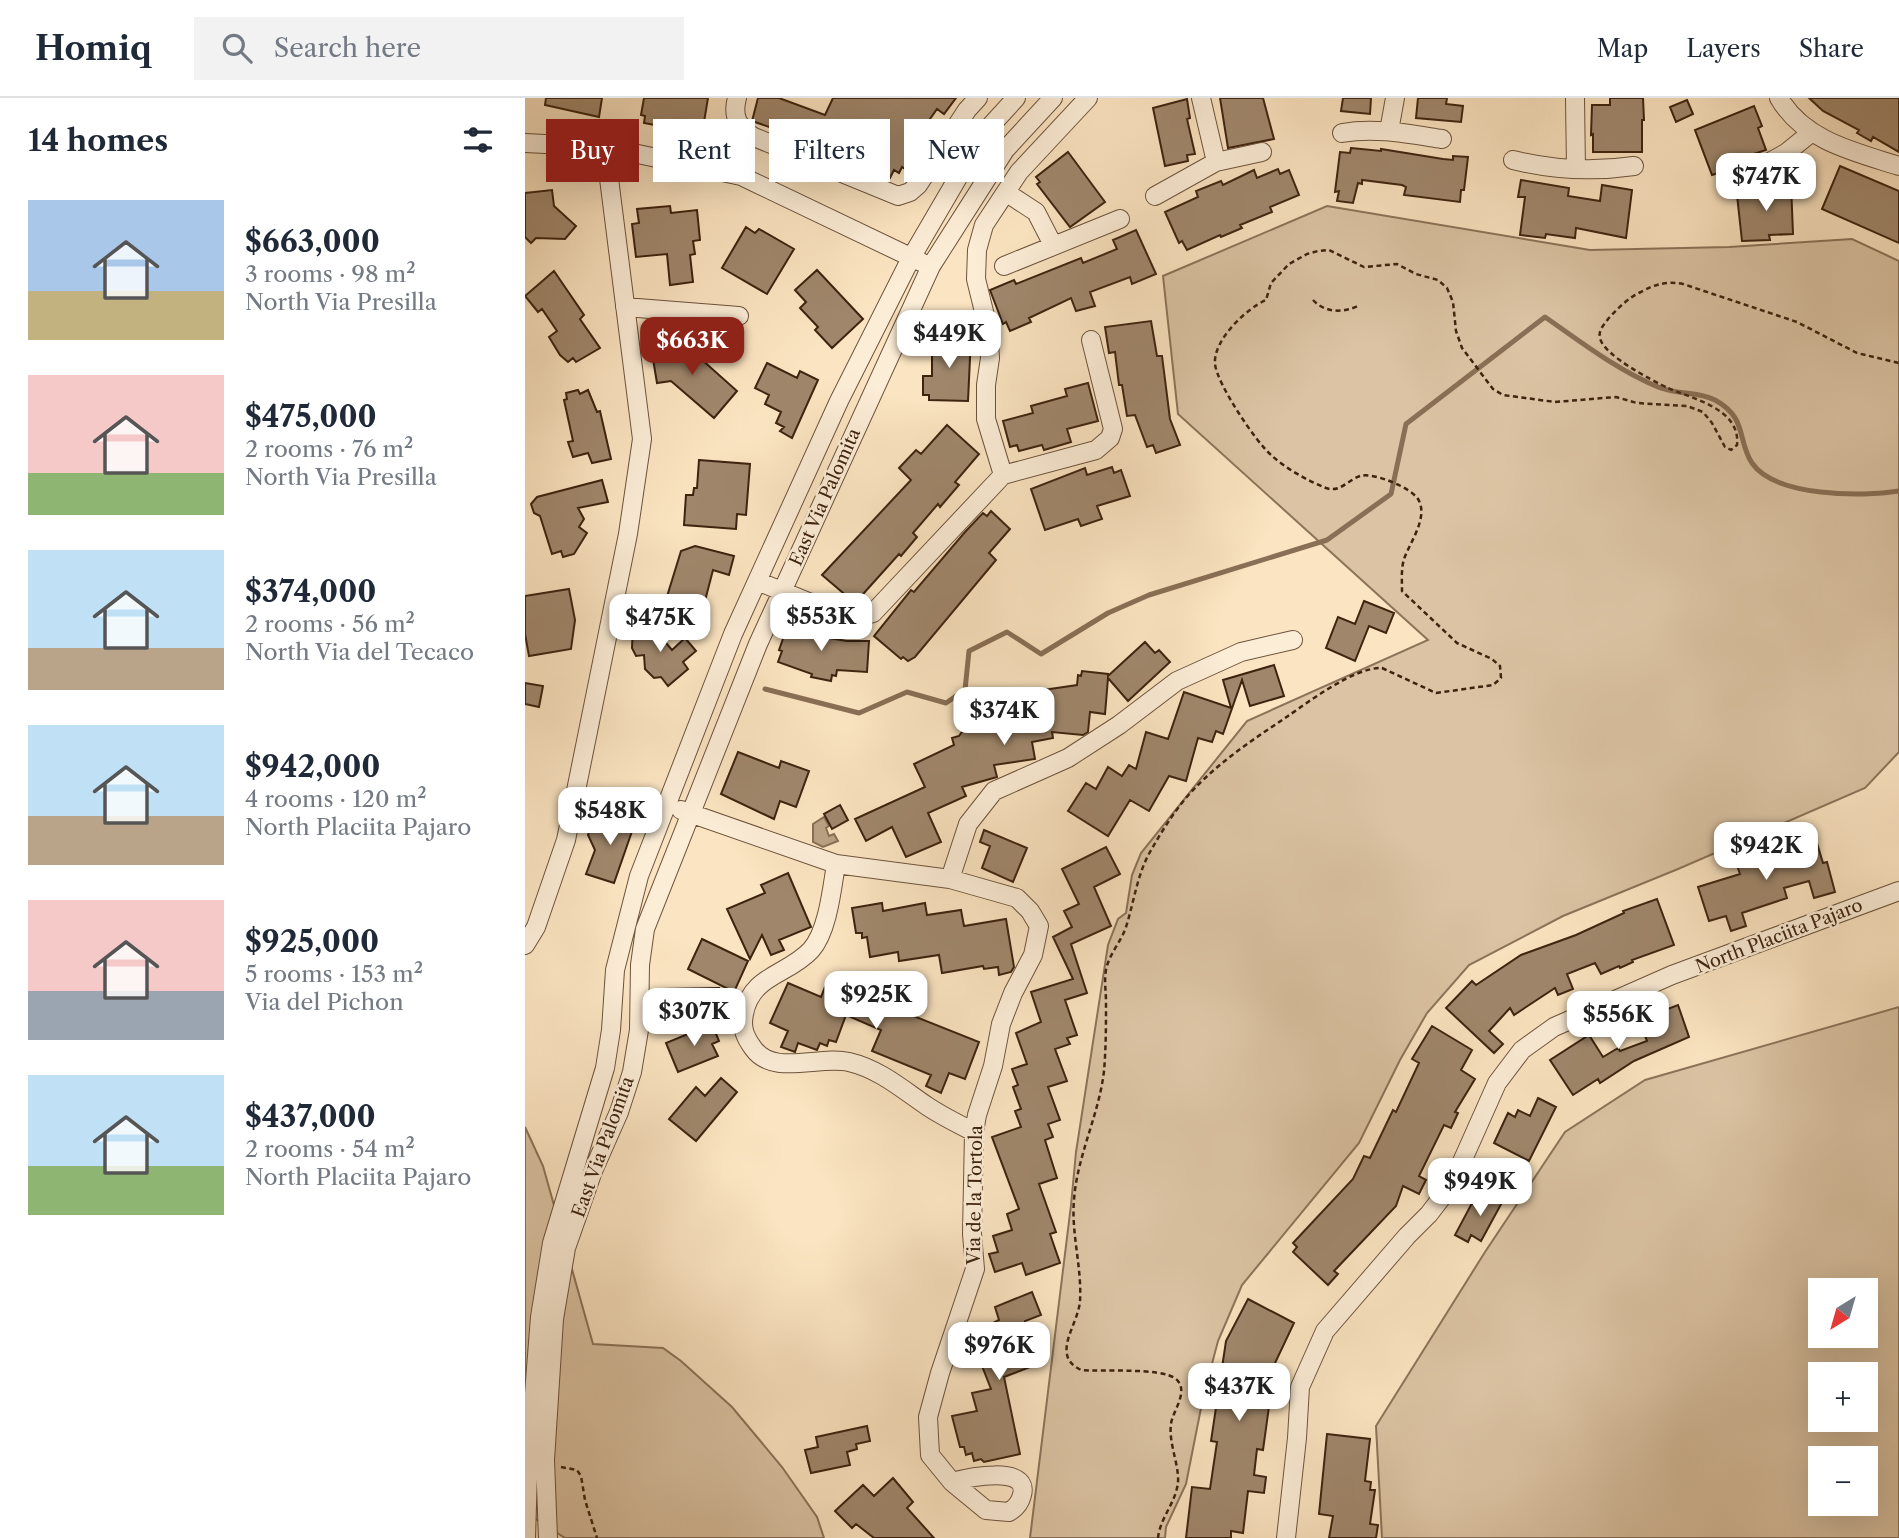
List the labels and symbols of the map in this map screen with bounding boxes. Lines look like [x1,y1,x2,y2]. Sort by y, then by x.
pin: $747K [1717,153,1815,213]
pin: $449K [900,310,998,370]
pin: $663K [643,317,741,377]
street label: East Via Palomita [785,424,865,569]
pin: $475K [611,594,709,654]
pin: $553K [772,594,870,653]
pin: $374K [955,688,1053,747]
pin: $548K [561,788,659,847]
pin: $942K [1717,822,1815,882]
street label: North Placiita Pajaro [1692,894,1866,978]
pin: $925K [827,972,925,1031]
pin: $307K [645,988,743,1048]
pin: $556K [1569,992,1667,1051]
street label: East Via Palomita [567,1073,639,1220]
street label: Via de la Tortola [963,1124,987,1266]
pin: $949K [1431,1158,1529,1218]
north arrow [1808,1278,1878,1348]
pin: $976K [950,1322,1048,1382]
pin: $437K [1190,1364,1288,1423]

